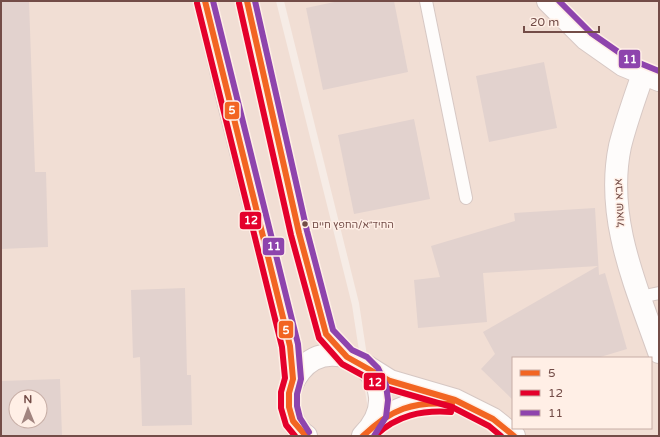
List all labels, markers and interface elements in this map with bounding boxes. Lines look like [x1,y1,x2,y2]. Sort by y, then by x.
scale bar [524,8,599,34]
text: 20 m [530,15,559,29]
line badge: 11 [618,49,641,69]
text: 11 [623,53,637,66]
line badge: 5 [224,101,240,120]
text: 5 [229,104,236,117]
street label: אבא שאול [612,178,627,228]
line badge: 12 [239,211,262,230]
text: 12 [244,214,258,227]
marker: החיד״א/החפץ חיים [300,219,310,229]
place label: החיד״א/החפץ חיים [312,219,394,231]
line badge: 11 [262,237,285,256]
text: 11 [267,240,281,253]
line badge: 5 [278,320,294,339]
text: 5 [283,324,290,337]
legend [512,357,652,429]
text: 5 [548,366,556,380]
line badge: 12 [363,372,386,391]
text: 12 [368,376,382,389]
text: 12 [548,386,563,400]
north arrow [8,389,48,429]
text: N [23,393,32,406]
text: 11 [548,406,563,420]

